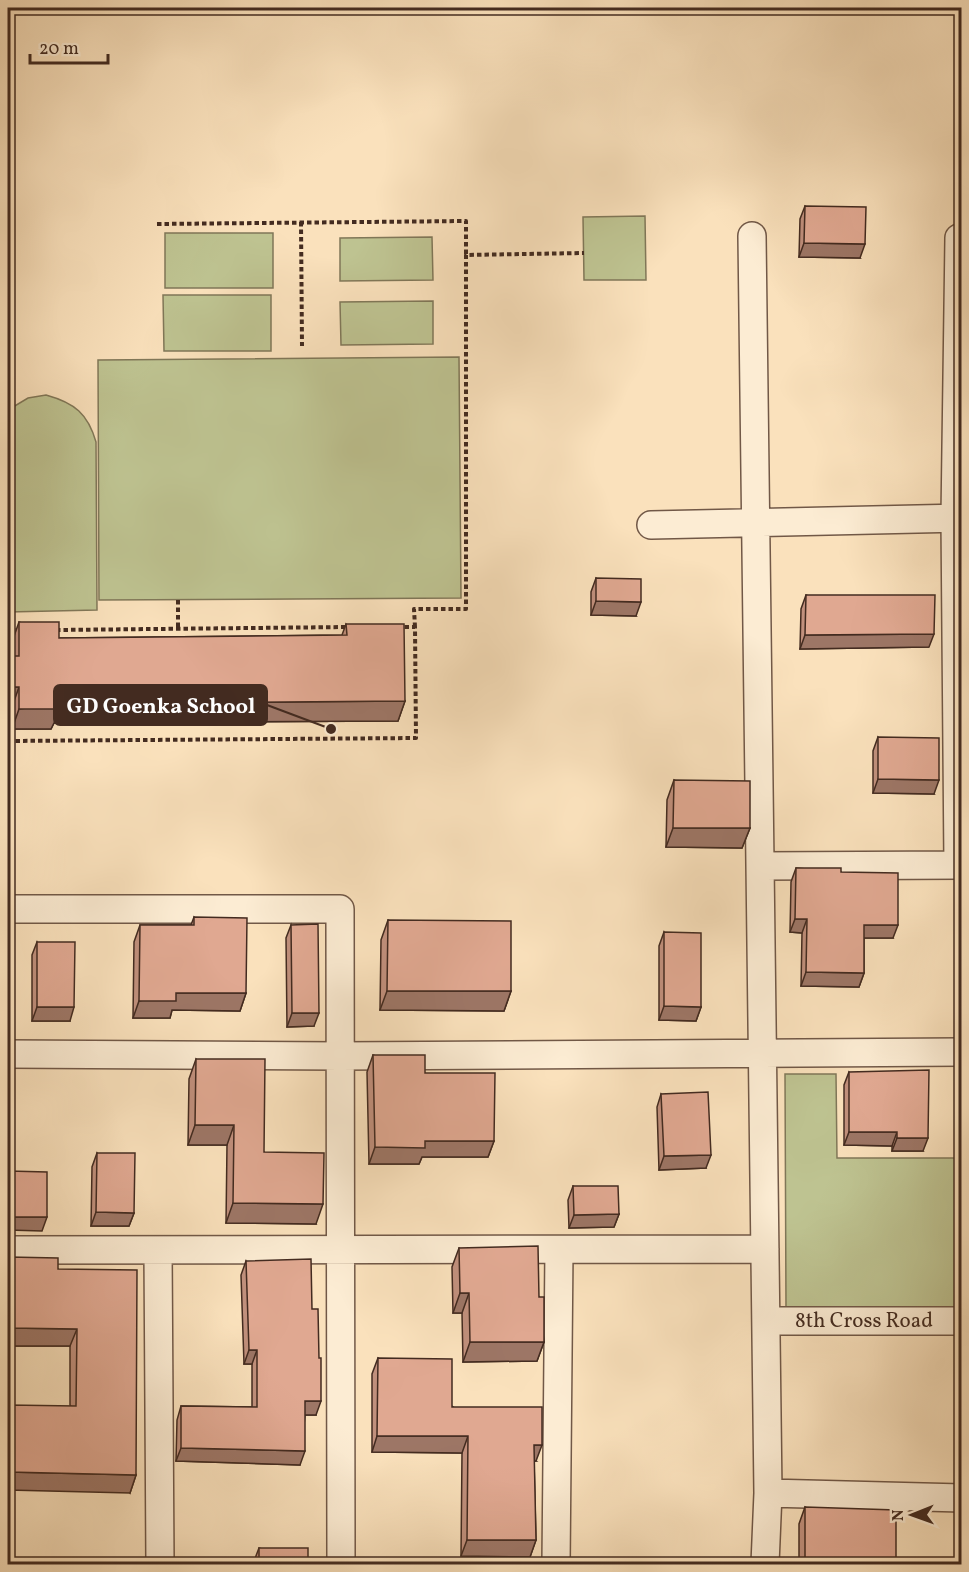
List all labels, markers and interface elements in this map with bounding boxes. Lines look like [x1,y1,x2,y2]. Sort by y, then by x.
scale bar [30,27,108,65]
text: 20 m [39,37,79,62]
callout: GD Goenka School [54,685,267,725]
text: GD Goenka School [67,692,255,723]
street label: 8th Cross Road [795,1307,933,1336]
north arrow [882,1485,942,1545]
text: N [888,1509,910,1521]

